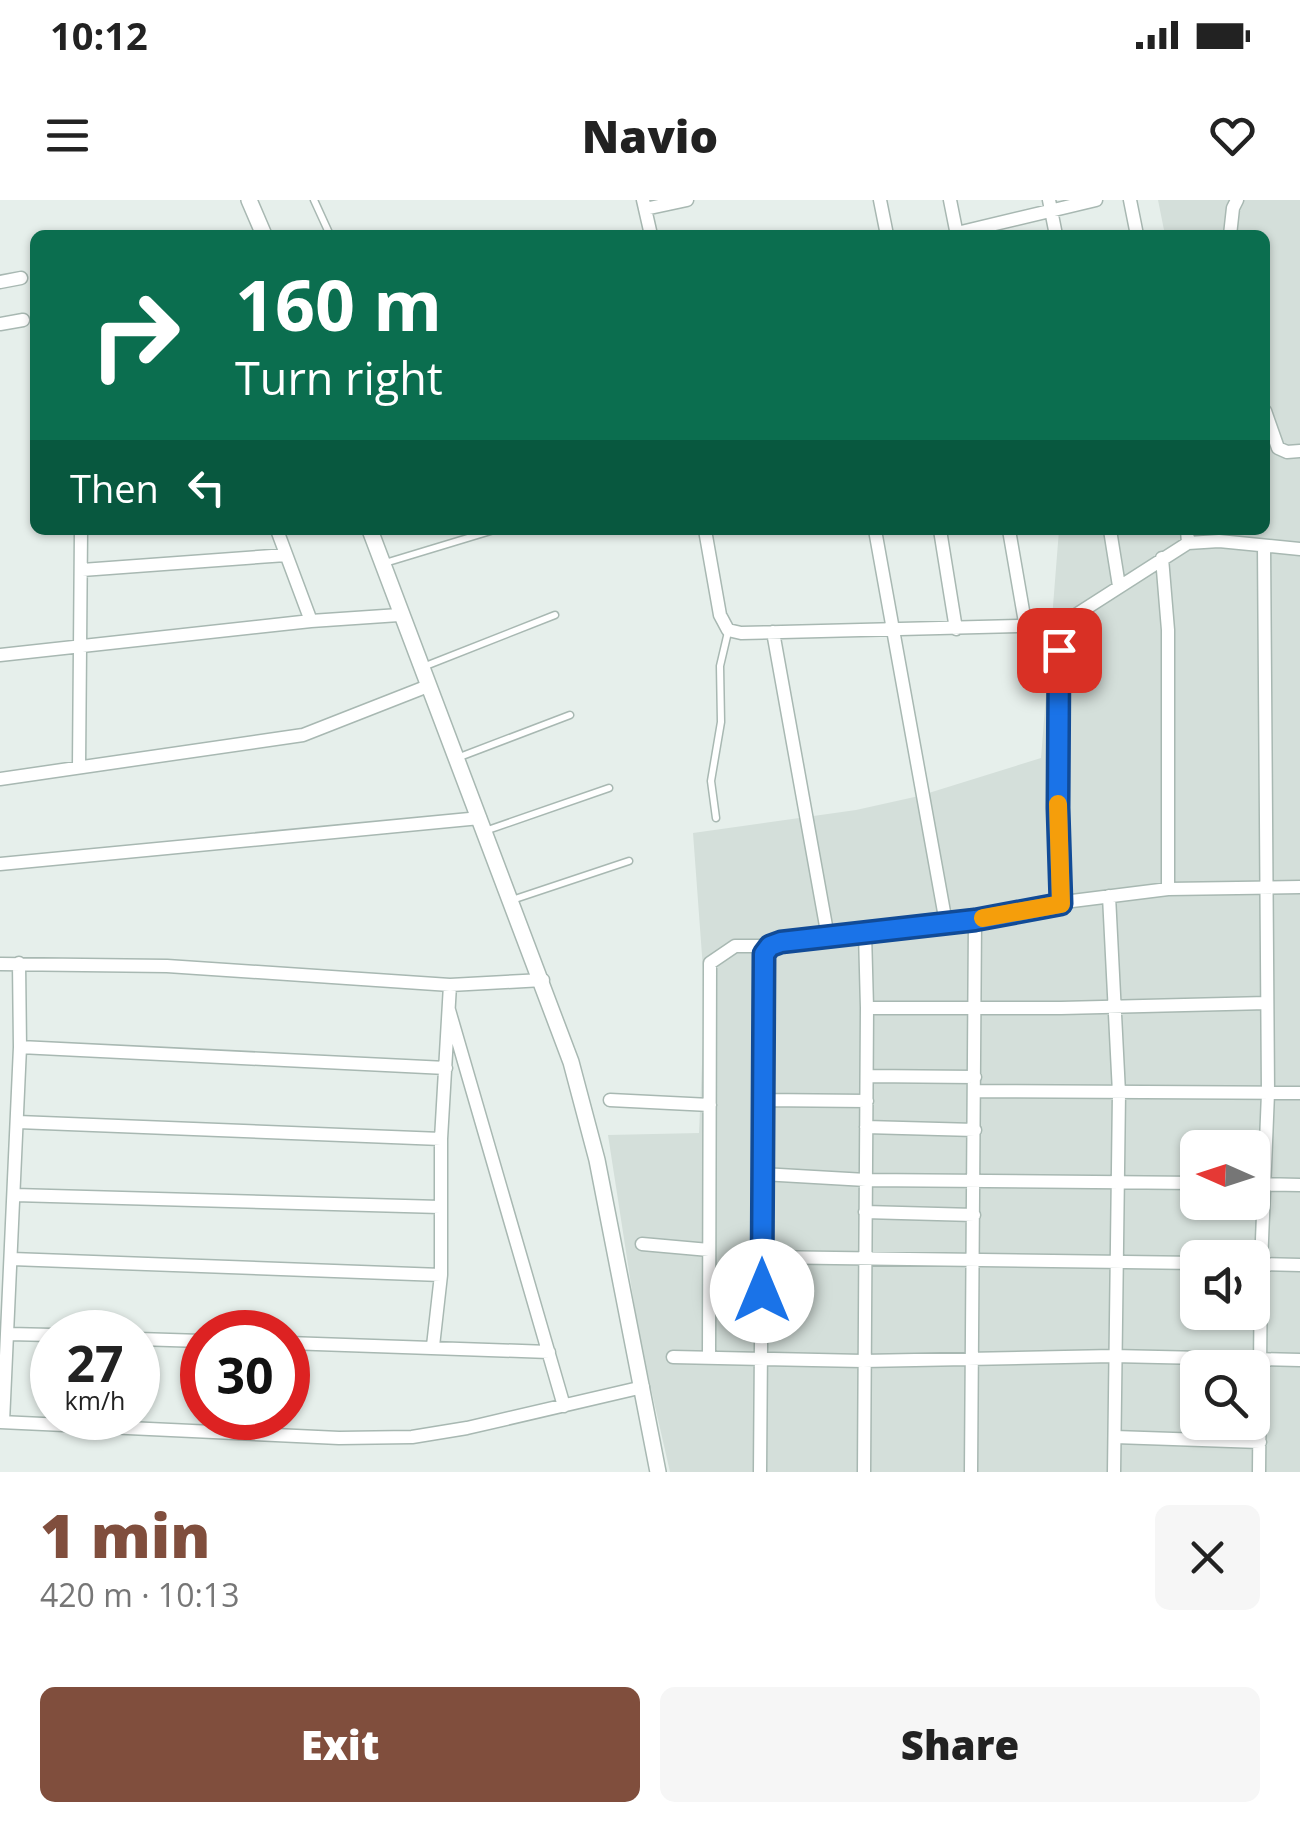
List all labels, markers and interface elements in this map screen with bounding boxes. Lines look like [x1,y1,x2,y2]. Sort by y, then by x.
text: 10:12 [50,9,148,61]
text: Navio [582,105,718,166]
icon: menu [40,108,95,163]
icon: heart [1205,108,1260,163]
text: 160 m [235,256,442,352]
icon: right [70,270,200,400]
text: Turn right [235,347,443,408]
icon: left [179,460,234,515]
text: Then [70,462,159,514]
pin [1017,608,1102,693]
icon: arrive [1032,623,1087,678]
north arrow [1180,1130,1270,1220]
map controls [1180,1130,1270,1440]
position arrow [710,1239,814,1343]
button: sound [1180,1240,1270,1330]
speed limit sign: 30 [180,1310,310,1440]
text: 27 [66,1329,124,1397]
button: search [1180,1350,1270,1440]
text: km/h [65,1383,125,1417]
text: 1 min [40,1494,210,1576]
button: close [1155,1505,1260,1610]
text: 420 m · 10:13 [40,1573,239,1616]
button: Exit [40,1687,640,1802]
button: Share [660,1687,1260,1802]

